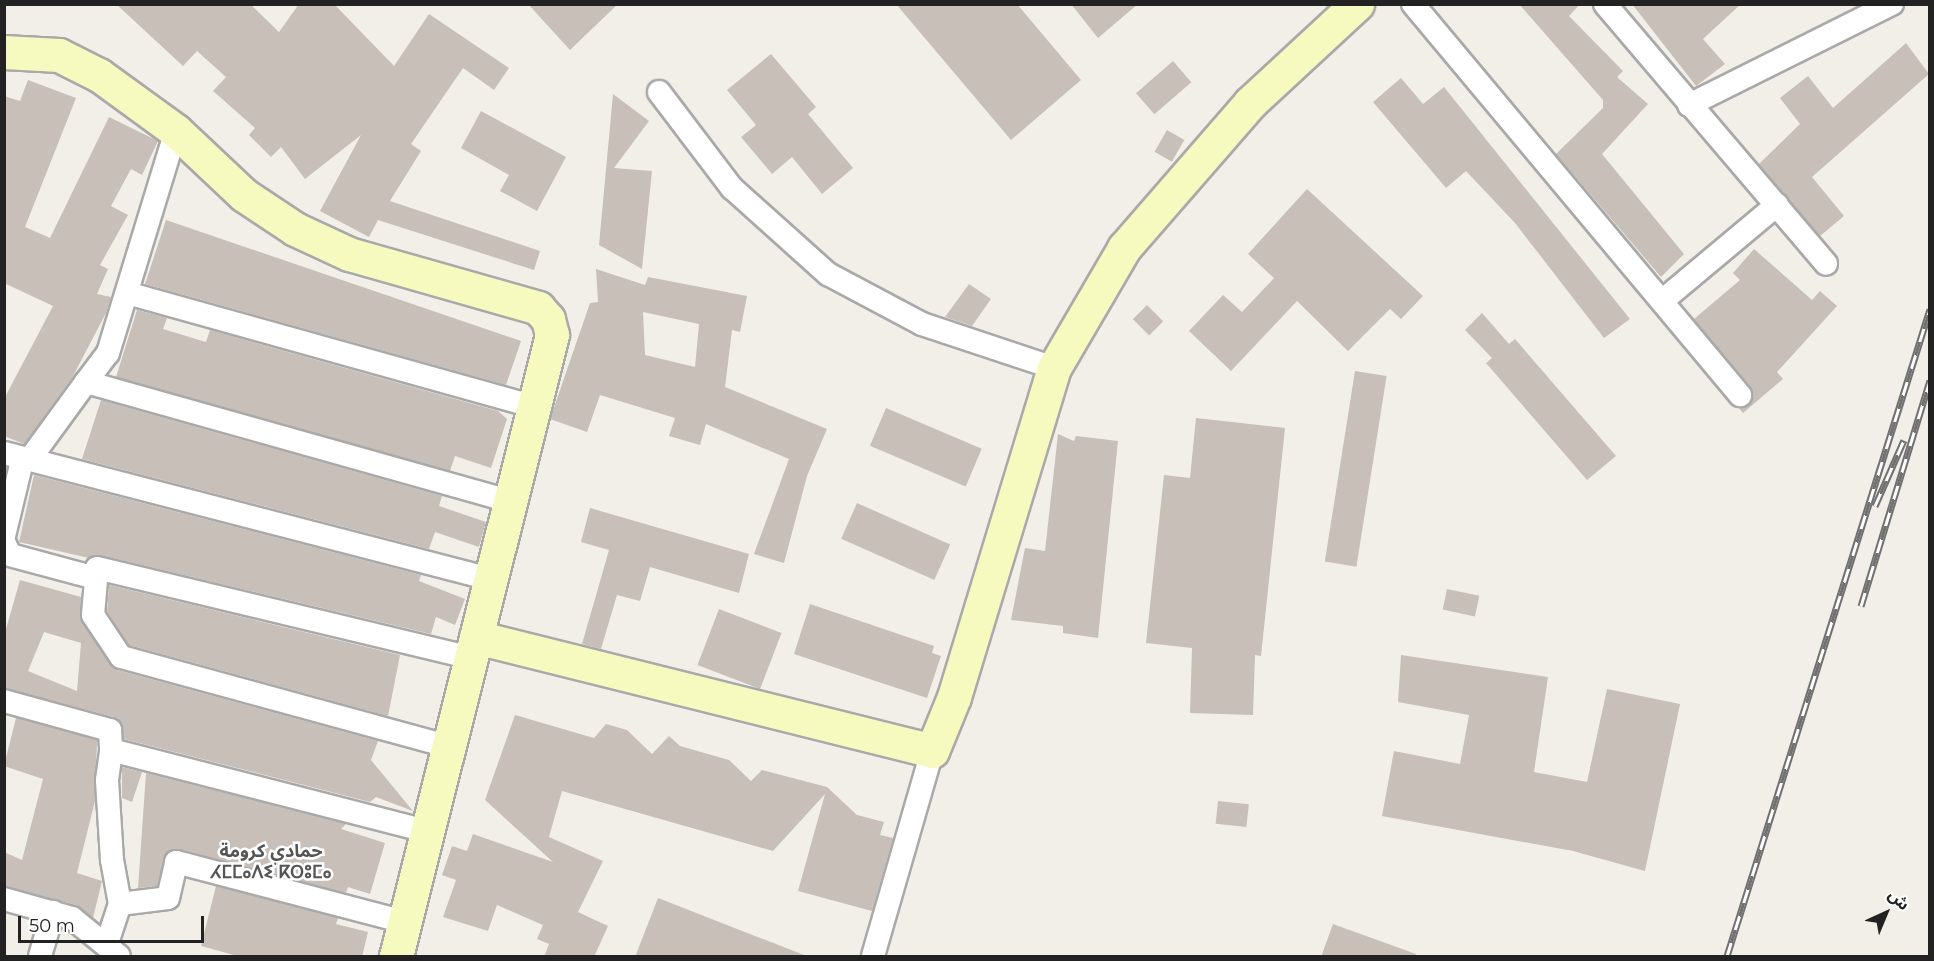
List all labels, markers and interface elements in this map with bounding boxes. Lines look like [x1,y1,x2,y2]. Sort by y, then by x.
district label: حمادي كرومة ⵃⵎⵎⴰⴷⵉ ⴽⵔⵓⵎⴰ [211,841,331,884]
north arrow [1856,883,1916,943]
text: ش [1884,885,1913,914]
scale bar [21,904,207,942]
text: 50 m [29,915,75,937]

